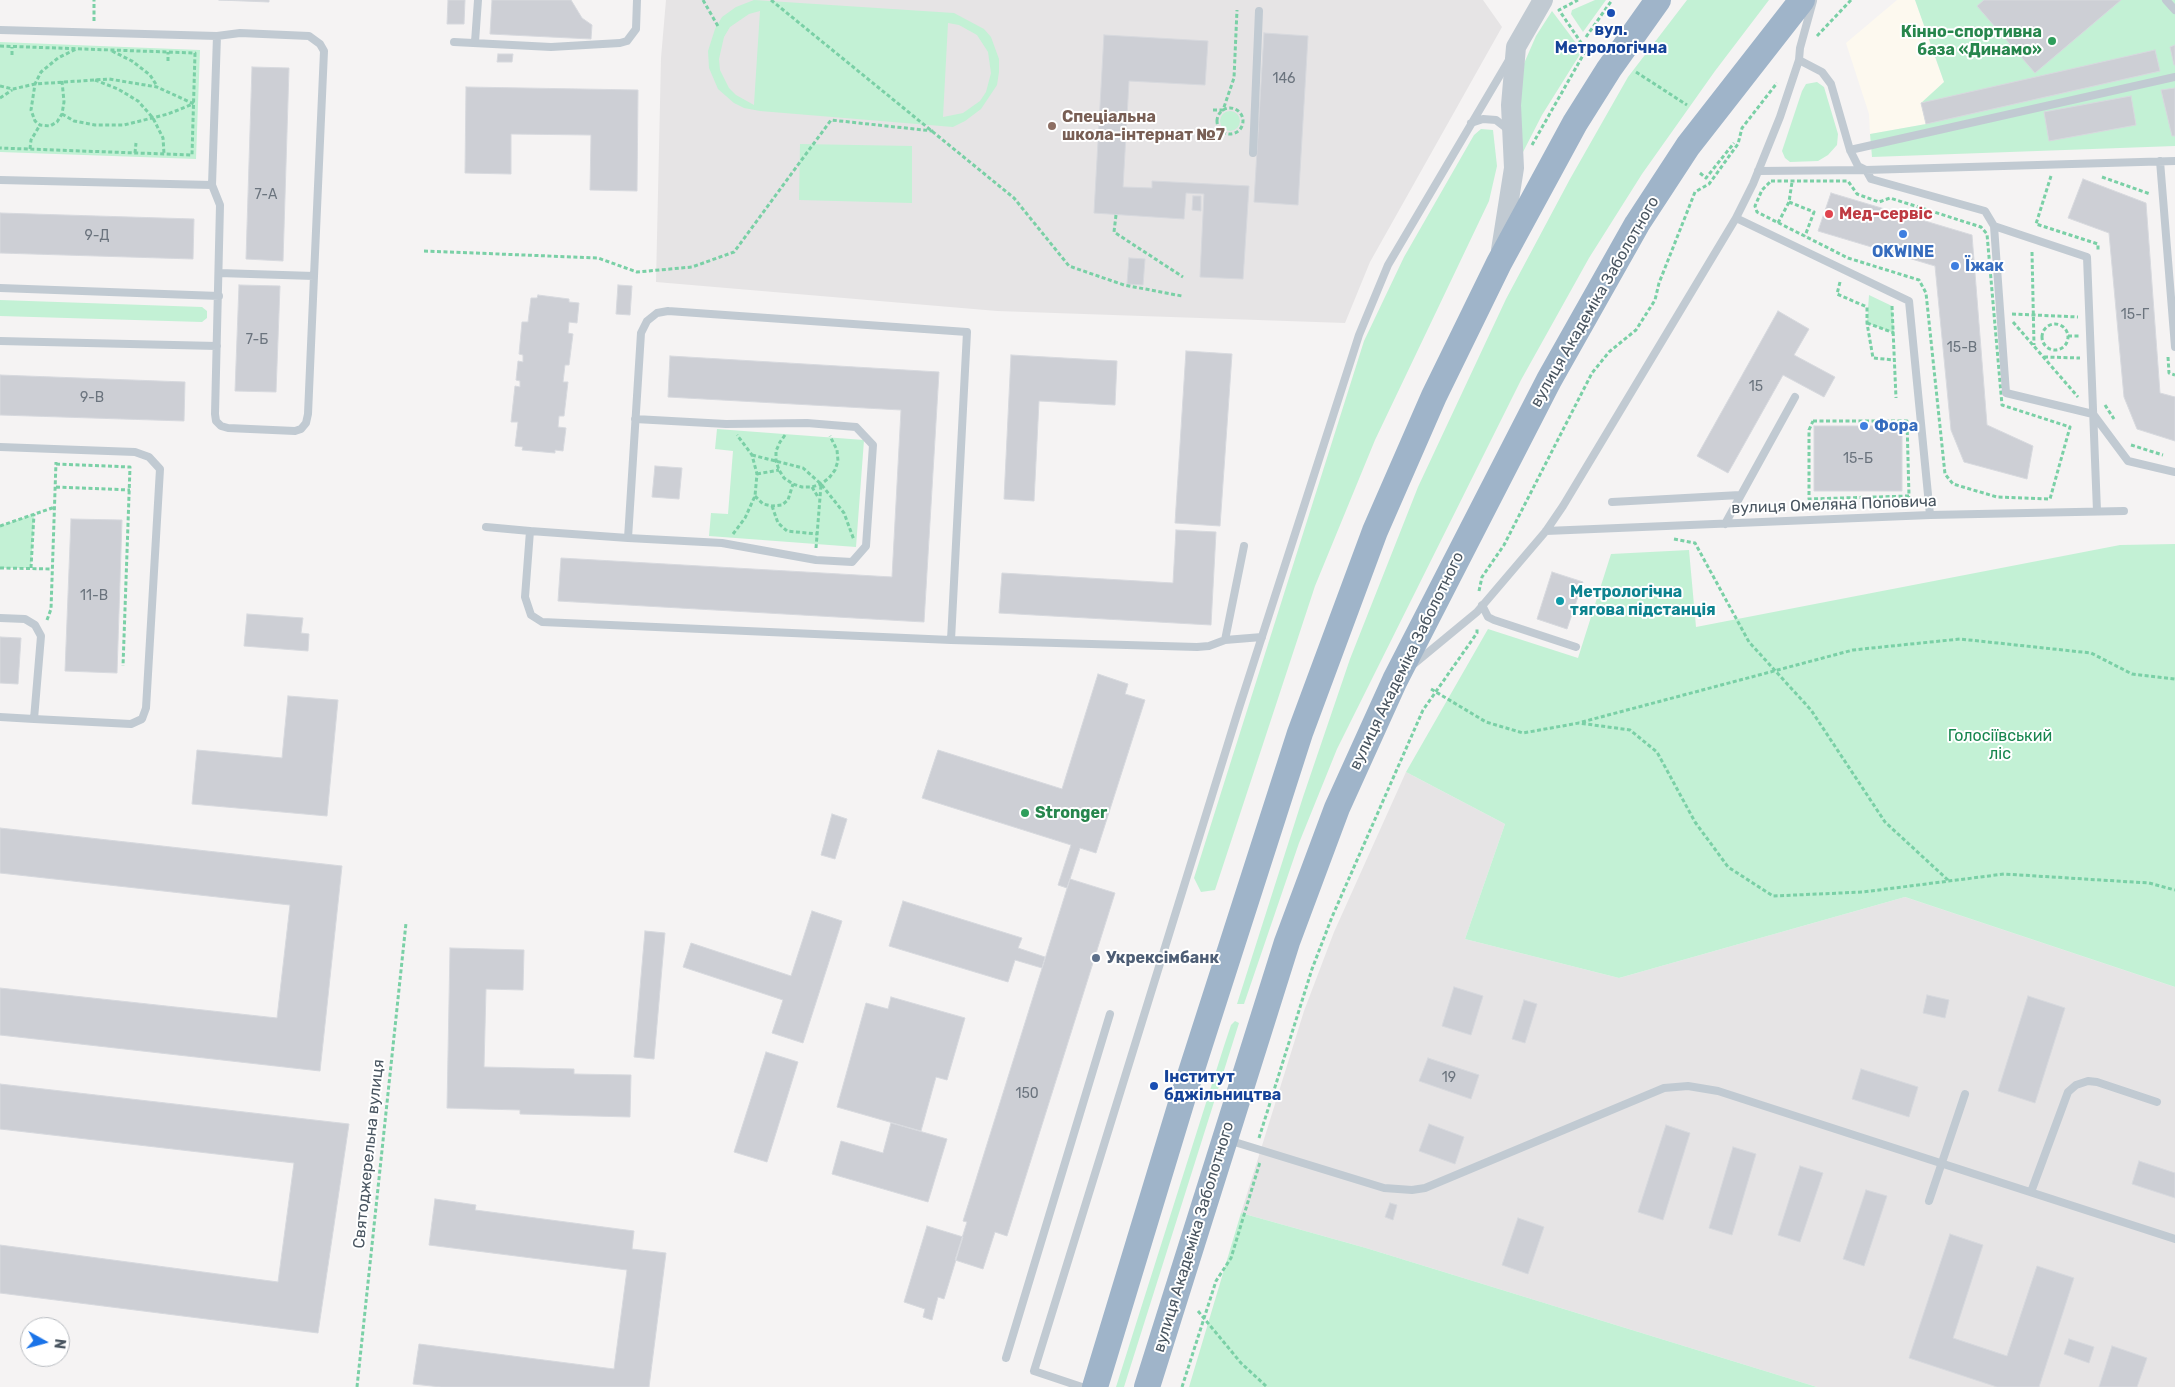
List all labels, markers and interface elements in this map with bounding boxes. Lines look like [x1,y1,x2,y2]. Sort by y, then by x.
marker: вул. Метрологічна [1605,7,1617,19]
place label: вул. Метрологічна [1555,20,1667,58]
place label: Кінно-спортивна база «Динамо» [1901,22,2042,60]
marker: Кінно-спортивна база «Динамо» [2046,35,2058,47]
house number: 146 [1272,71,1296,87]
place label: Спеціальна школа-інтернат №7 [1062,107,1225,145]
marker: Спеціальна школа-інтернат №7 [1046,120,1058,132]
house number: 7-А [255,187,277,203]
street label: вулиця Академіка Заболотного [1527,193,1663,411]
place label: Мед-сервіс [1839,204,1933,224]
marker: Мед-сервіс [1823,208,1835,220]
house number: 9-Д [85,228,109,244]
marker: OKWINE [1897,228,1909,240]
place label: OKWINE [1872,242,1934,262]
place label: Їжак [1965,256,2004,276]
marker: Їжак [1949,260,1961,272]
house number: 15-Г [2121,307,2149,323]
house number: 7-Б [246,332,268,348]
house number: 15-В [1947,340,1977,356]
house number: 15 [1749,379,1763,395]
house number: 9-В [80,390,104,406]
place label: Фора [1874,416,1918,436]
marker: Фора [1858,420,1870,432]
house number: 15-Б [1843,451,1873,467]
street label: вулиця Омеляна Поповича [1731,492,1937,518]
street label: вулиця Академіка Заболотного [1346,549,1468,773]
place label: Метрологічна тягова підстанція [1570,582,1716,620]
house number: 11-В [80,588,108,604]
marker: Метрологічна тягова підстанція [1554,595,1566,607]
park label: Голосіївський ліс [1948,726,2052,764]
place label: Stronger [1035,803,1107,823]
marker: Stronger [1019,807,1031,819]
place label: Укрексімбанк [1106,948,1219,968]
marker: Укрексімбанк [1090,952,1102,964]
street label: Святоджерельна вулиця [350,1058,388,1250]
place label: Інститут бджільництва [1164,1067,1281,1105]
house number: 19 [1442,1070,1456,1086]
marker: Інститут бджільництва [1148,1080,1160,1092]
house number: 150 [1015,1086,1039,1102]
street label: вулиця Академіка Заболотного [1150,1119,1238,1355]
north arrow [20,1317,70,1367]
text: N [50,1338,68,1350]

